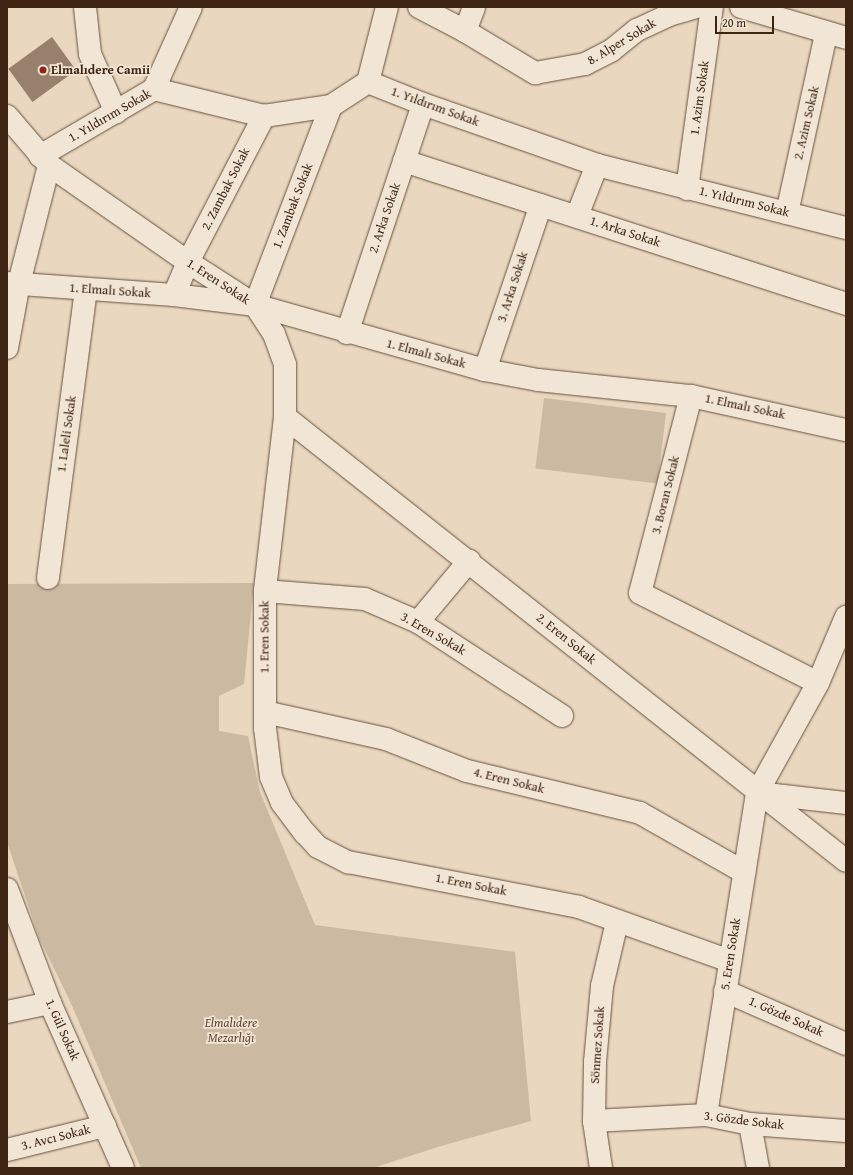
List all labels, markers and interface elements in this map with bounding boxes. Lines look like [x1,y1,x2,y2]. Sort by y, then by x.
scale bar [717,8,776,34]
text: 20 m [722,14,746,31]
street label: 8. Alper Sokak [585,15,659,69]
street label: 1. Azim Sokak [687,60,713,136]
place label: Elmalıdere Camii [51,62,150,78]
marker: Elmalıdere Camii [38,65,48,75]
street label: 1. Yıldırım Sokak [389,84,481,130]
street label: 2. Azim Sokak [791,85,823,161]
street label: 1. Yıldırım Sokak [66,86,154,146]
street label: 2. Zambak Sokak [198,145,254,233]
street label: 1. Zambak Sokak [269,161,317,251]
street label: 2. Arka Sokak [366,181,404,255]
street label: 1. Yıldırım Sokak [697,183,791,221]
street label: 1. Arka Sokak [588,213,662,251]
street label: 3. Arka Sokak [494,250,532,324]
street label: 1. Eren Sokak [183,256,253,308]
street label: 1. Elmalı Sokak [69,280,151,302]
street label: 1. Elmalı Sokak [384,336,468,372]
street label: 1. Elmalı Sokak [703,391,787,423]
street label: 1. Laleli Sokak [54,395,80,473]
street label: 3. Boran Sokak [649,454,683,536]
street label: 1. Eren Sokak [257,601,273,673]
street label: 3. Eren Sokak [398,609,468,659]
street label: 2. Eren Sokak [533,610,599,668]
street label: 4. Eren Sokak [472,765,546,797]
street label: 1. Eren Sokak [434,870,508,900]
street label: 5. Eren Sokak [718,917,744,991]
street label: 1. Gözde Sokak [746,994,826,1040]
street label: 1. Gül Sokak [41,997,83,1063]
street label: Sönmez Sokak [588,1006,608,1084]
park label: Elmalıdere Mezarlığı [205,1016,257,1047]
street label: 3. Gözde Sokak [703,1108,785,1134]
street label: 3. Avcı Sokak [20,1122,92,1154]

